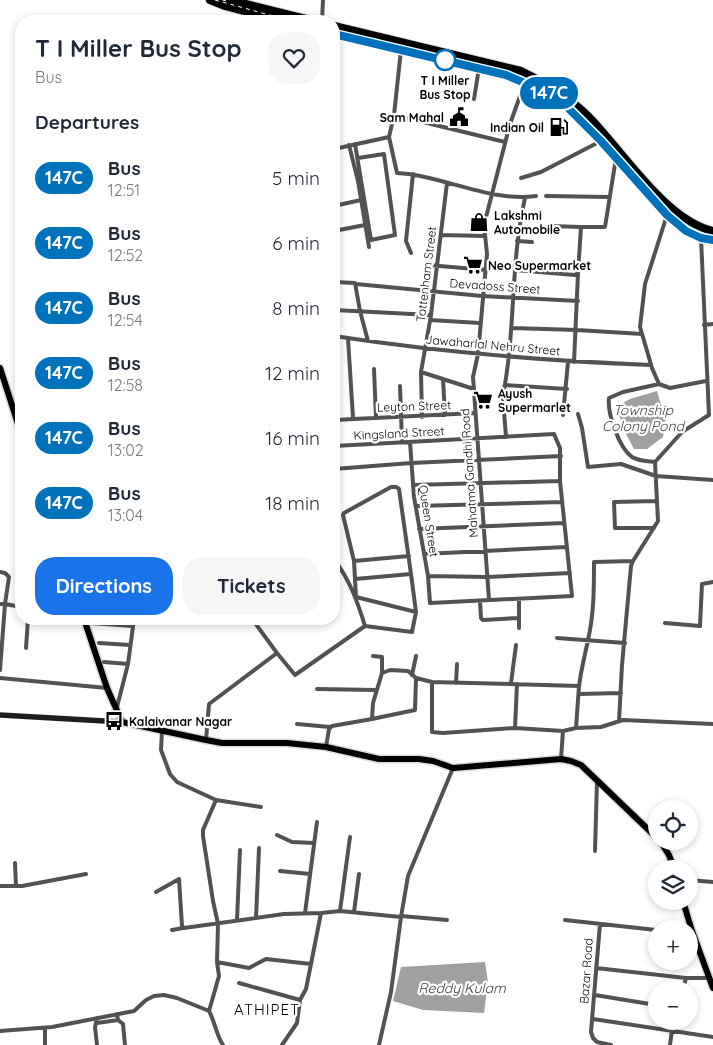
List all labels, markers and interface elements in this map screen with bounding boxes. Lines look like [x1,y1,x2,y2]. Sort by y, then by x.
button: heart [268,32,320,84]
text: T I Miller Bus Stop [35,33,242,63]
marker: T I Miller Bus Stop [434,49,456,71]
text: Bus [35,67,62,87]
place label: T I Miller Bus Stop [419,73,471,102]
line badge: 147C [514,77,584,109]
text: 147C [530,81,568,104]
public building icon: Sam Mahal [448,106,470,128]
text: Departures [35,110,139,134]
place label: Sam Mahal [380,110,444,125]
fuel station icon: Indian Oil [548,116,570,138]
place label: Indian Oil [490,120,544,135]
text: Bus [108,156,141,180]
text: 147C [45,166,83,189]
text: 5 min [272,166,320,190]
text: 12:51 [108,180,140,200]
place label: Lakshmi Automobile [494,208,560,237]
shop icon: Lakshmi Automobile [468,211,490,233]
text: Bus [108,221,141,245]
street label: Tottenham Street [413,225,439,323]
text: 147C [45,231,83,254]
text: 6 min [272,231,320,255]
text: 12:52 [108,245,143,265]
supermarket icon: Neo Supermarket [462,254,484,276]
place label: Neo Supermarket [488,258,591,273]
street label: Devadoss Street [449,275,541,297]
text: Bus [108,286,141,310]
text: 147C [45,296,83,319]
text: 8 min [272,296,320,320]
text: 12:54 [108,310,143,330]
street label: Jawaharlal Nehru Street [425,332,561,358]
text: Bus [108,351,141,375]
text: 147C [45,361,83,384]
text: 12 min [265,361,320,385]
text: 12:58 [108,375,143,395]
place label: Ayush Supermarlet [498,386,571,415]
supermarket icon: Ayush Supermarlet [472,389,494,411]
street label: Leyton Street [377,397,451,415]
water label: Township Colony Pond [602,401,686,435]
street label: Mahatma Gandhi Road [457,408,481,538]
text: Bus [108,416,141,440]
street label: Kingsland Street [353,423,445,443]
text: 147C [45,426,83,449]
text: 16 min [265,426,320,450]
text: 13:02 [108,440,144,460]
text: Bus [108,481,141,505]
street label: Queen Street [416,484,442,558]
text: 147C [45,491,83,514]
text: 18 min [265,491,320,515]
text: 13:04 [108,505,143,525]
button: Directions [35,557,173,615]
button: Tickets [183,557,320,615]
bus stop icon: Kalaivanar Nagar [103,710,125,732]
place label: Kalaivanar Nagar [129,714,232,729]
map controls [648,800,698,1030]
button: locate [648,800,698,850]
button: layers [648,860,698,910]
button: + [648,920,698,970]
street label: Bazar Road [576,938,596,1004]
water label: Reddy Kulam [418,979,506,997]
button: − [648,980,698,1030]
district label: ATHIPET [234,1000,300,1019]

